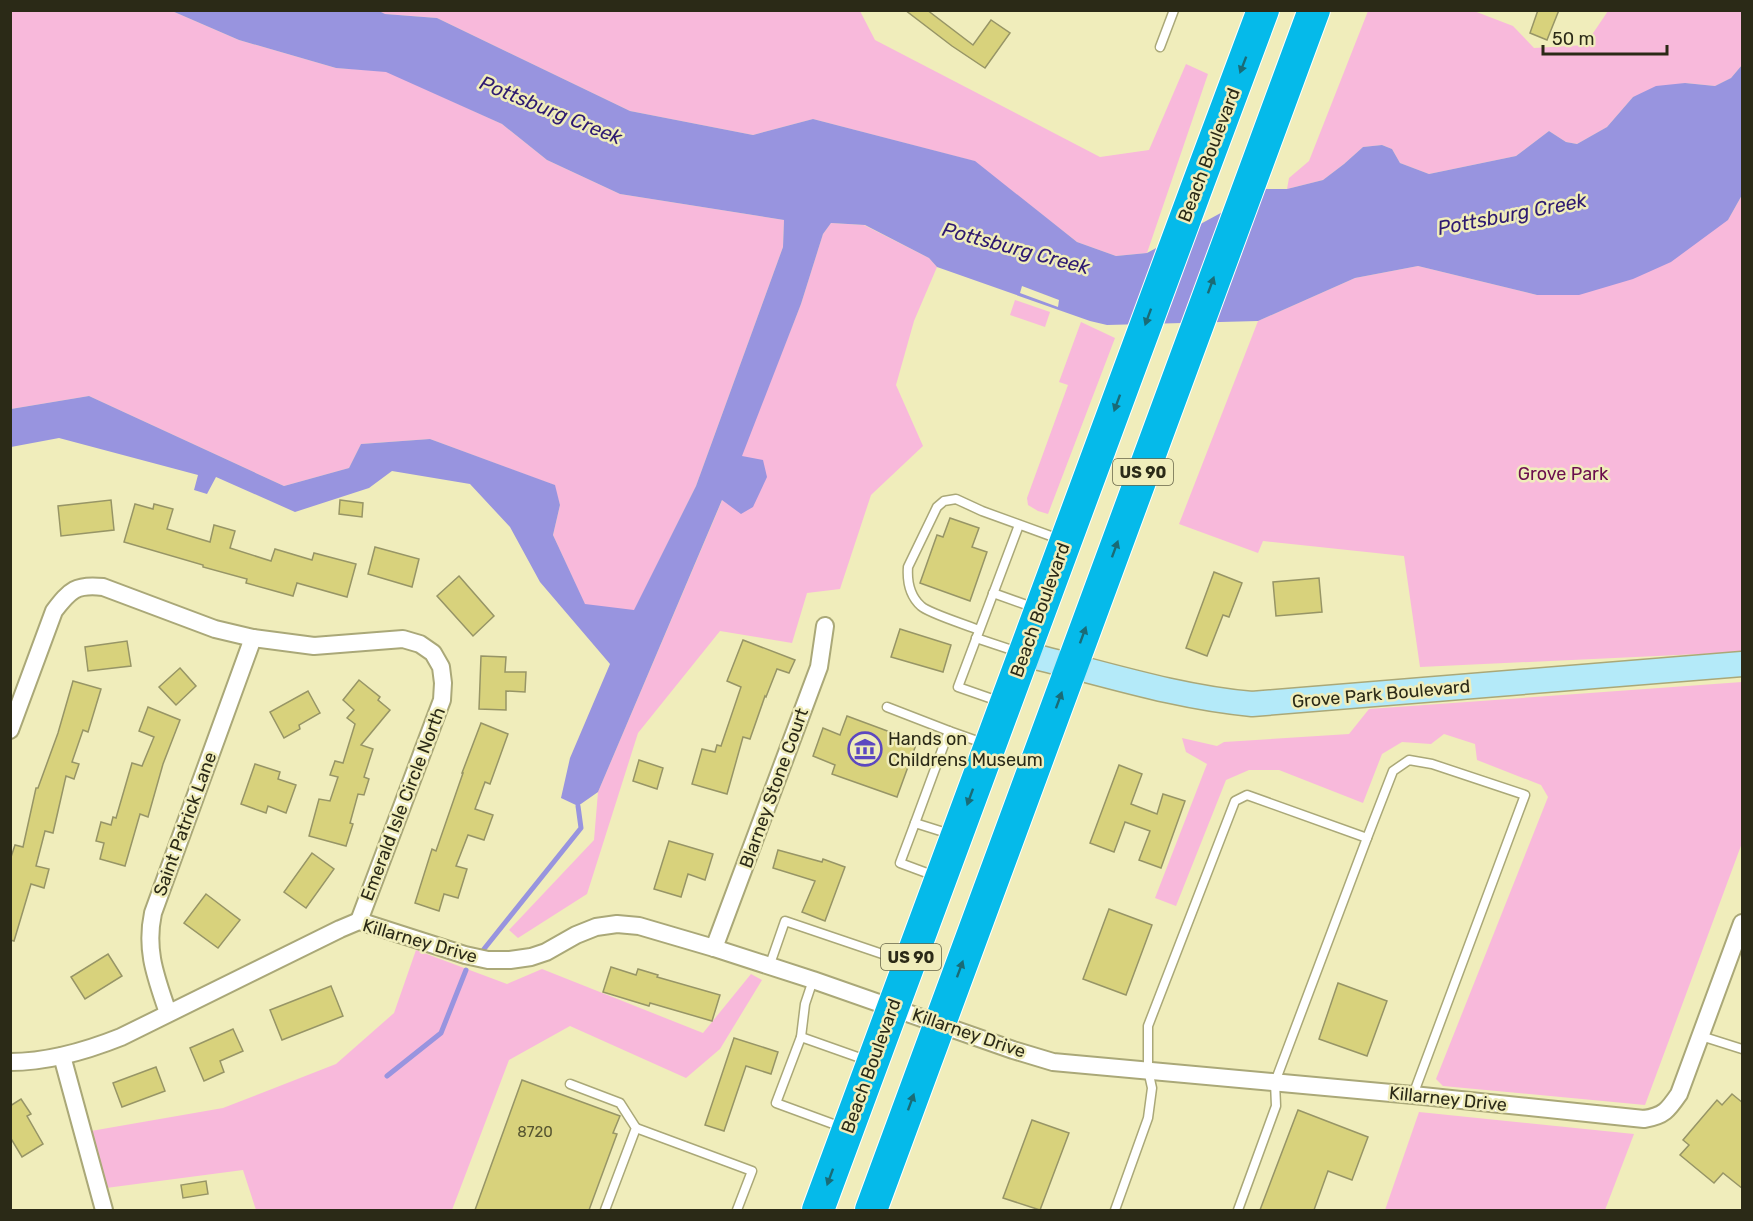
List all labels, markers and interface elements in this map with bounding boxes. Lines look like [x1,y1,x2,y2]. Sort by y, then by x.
scale bar [1543,18,1668,56]
text: 50 m [1552,28,1595,50]
one-way arrow [1237,56,1247,74]
water label: Pottsburg Creek [476,71,626,150]
street label: Beach Boulevard [1173,85,1245,225]
water label: Pottsburg Creek [1435,188,1589,240]
water label: Pottsburg Creek [940,217,1093,279]
one-way arrow [1207,276,1217,294]
one-way arrow [1143,308,1153,326]
one-way arrow [1111,394,1121,412]
road number: US 90 [1113,459,1173,485]
park label: Grove Park [1518,463,1609,485]
street label: Beach Boulevard [1005,540,1075,680]
one-way arrow [1110,540,1120,558]
one-way arrow [1079,626,1089,644]
street label: Grove Park Boulevard [1291,675,1471,713]
one-way arrow [1055,691,1065,709]
street label: Emerald Isle Circle North [356,704,450,904]
street label: Blarney Stone Court [735,705,813,871]
place label: Hands on Childrens Museum [888,728,1043,771]
museum icon: Hands on Childrens Museum [847,731,883,767]
street label: Saint Patrick Lane [149,749,221,899]
one-way arrow [965,788,975,806]
street label: Killarney Drive [360,914,480,968]
road number: US 90 [881,944,941,970]
one-way arrow [956,960,965,978]
street label: Beach Boulevard [836,996,906,1136]
street label: Killarney Drive [909,1003,1029,1063]
street label: Killarney Drive [1388,1082,1508,1116]
one-way arrow [906,1093,916,1111]
house number: 8720 [517,1123,553,1141]
one-way arrow [825,1168,834,1186]

